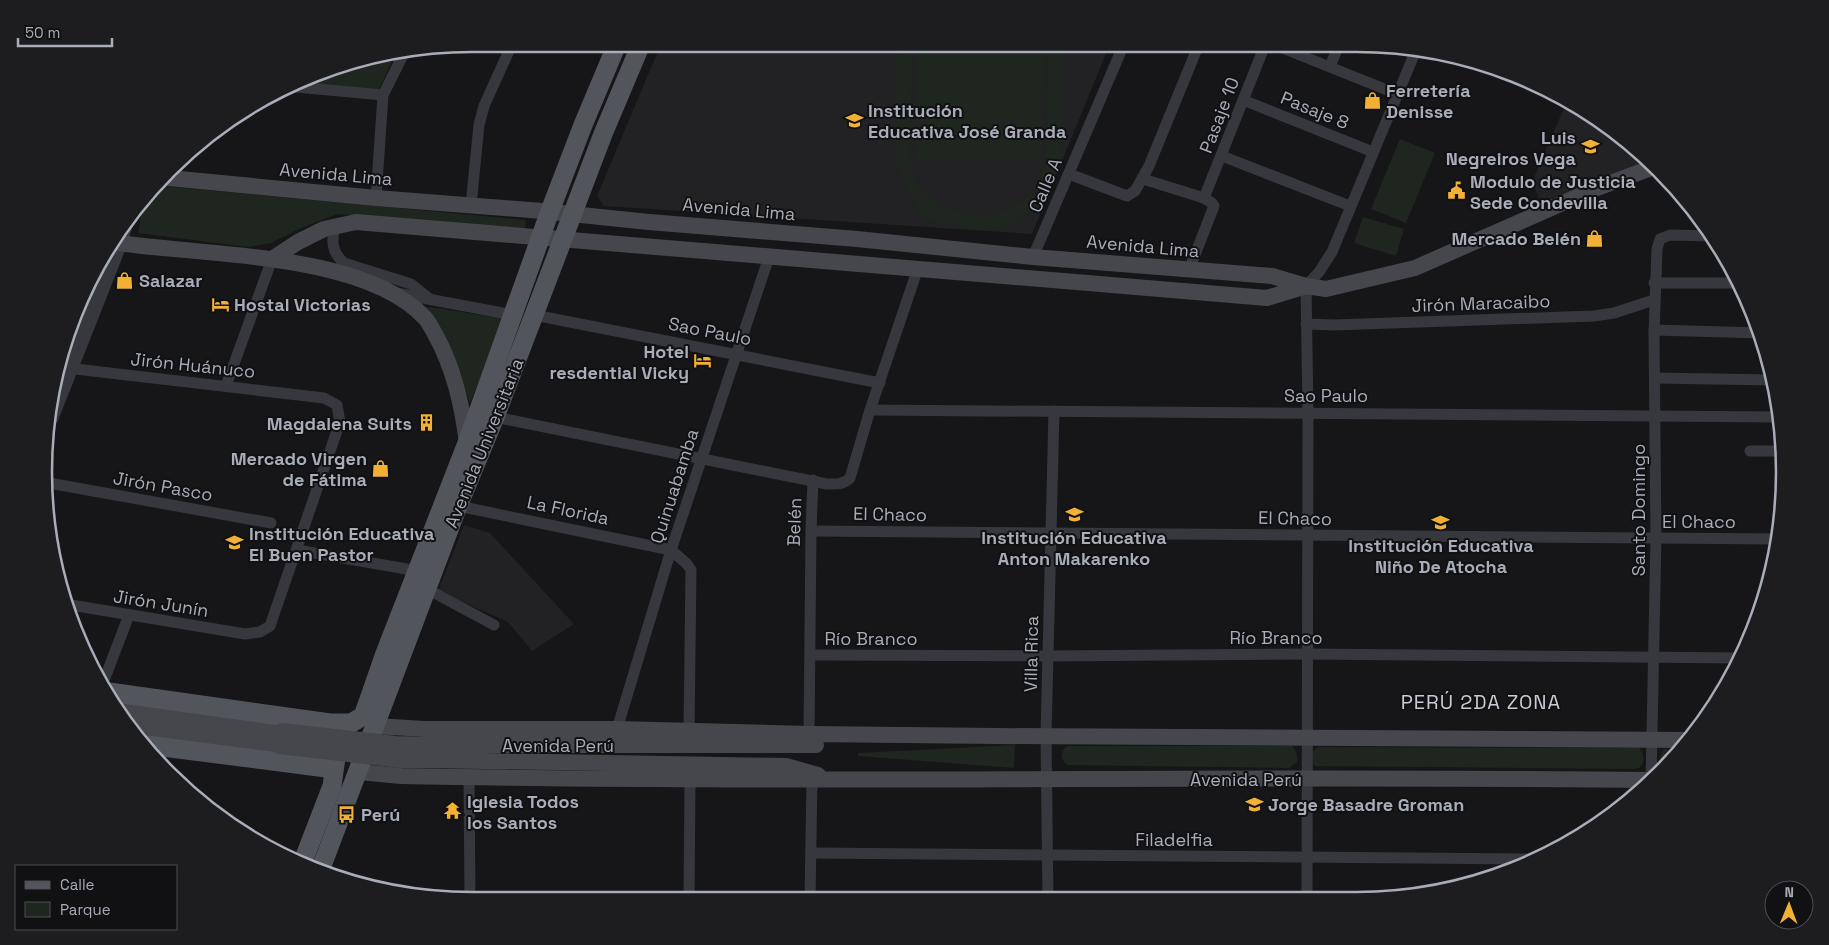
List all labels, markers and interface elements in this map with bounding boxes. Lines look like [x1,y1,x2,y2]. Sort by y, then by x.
scale bar [18,15,111,47]
text: 50 m [25,23,60,42]
street label: Pasaje 10 [1194,74,1244,156]
place label: Ferretería Denisse [1386,79,1471,123]
street label: Pasaje 8 [1277,86,1353,134]
shop icon: Ferretería Denisse [1362,90,1382,110]
place label: Institución Educativa José Granda [868,99,1067,143]
school or university icon: Institución Educativa José Granda [844,110,864,130]
place label: Luis Negreiros Vega [1446,126,1577,170]
school or university icon: Luis Negreiros Vega [1580,137,1600,157]
street label: Calle A [1023,154,1067,216]
street label: Avenida Lima [279,158,393,190]
place label: Modulo de Justicia Sede Condevilla [1470,170,1636,214]
public building icon: Modulo de Justicia Sede Condevilla [1446,181,1466,201]
street label: Avenida Lima [682,193,796,225]
place label: Mercado Belén [1451,227,1581,250]
shop icon: Mercado Belén [1585,228,1605,248]
street label: Avenida Lima [1086,230,1200,262]
place label: Salazar [139,269,202,292]
shop icon: Salazar [115,270,135,290]
street label: Jirón Maracaibo [1411,289,1551,317]
place label: Hostal Victorias [234,293,371,316]
hotel icon: Hostal Victorias [210,294,230,314]
street label: Sao Paulo [666,312,754,350]
place label: Hotel resdential Vicky [549,340,689,384]
street label: Jirón Huánuco [129,347,257,383]
hotel icon: Hotel resdential Vicky [693,351,713,371]
street label: Avenida Universitaria [439,355,529,531]
street label: Sao Paulo [1284,384,1368,407]
place label: Magdalena Suits [267,412,412,435]
building icon: Magdalena Suits [416,413,436,433]
street label: Quinuabamba [645,426,703,546]
street label: Santo Domingo [1627,444,1650,576]
place label: Mercado Virgen de Fátima [231,447,368,491]
shop icon: Mercado Virgen de Fátima [371,458,391,478]
street label: Jirón Pasco [111,466,215,506]
street label: La Florida [525,490,611,530]
street label: Belén [782,497,806,547]
street label: El Chaco [853,502,927,526]
school or university icon: Institución Educativa Anton Makarenko [1064,504,1084,524]
street label: El Chaco [1258,506,1332,530]
street label: El Chaco [1662,510,1736,533]
school or university icon: Institución Educativa Niño De Atocha [1431,512,1451,532]
place label: Institución Educativa El Buen Pastor [249,522,435,566]
place label: Institución Educativa Anton Makarenko [981,526,1167,570]
school or university icon: Institución Educativa El Buen Pastor [225,533,245,553]
place label: Institución Educativa Niño De Atocha [1348,534,1534,578]
street label: Jirón Junín [112,584,210,622]
street label: Villa Rica [1019,616,1043,692]
street label: Río Branco [1229,626,1323,649]
street label: Río Branco [824,627,918,650]
district label: PERÚ 2DA ZONA [1401,689,1561,715]
street label: Avenida Perú [502,734,614,757]
street label: Avenida Perú [1190,768,1302,791]
place label: Iglesia Todos los Santos [467,790,579,834]
place label: Jorge Basadre Groman [1268,793,1464,816]
school or university icon: Jorge Basadre Groman [1244,794,1264,814]
temple icon: Iglesia Todos los Santos [443,801,463,821]
place label: Perú [361,803,400,826]
bus stop icon: Perú [337,804,357,824]
street label: Filadelfia [1135,828,1213,851]
legend [15,865,178,930]
text: Calle [60,875,95,894]
north arrow [1764,880,1814,930]
text: N [1784,883,1794,901]
text: Parque [60,900,111,919]

